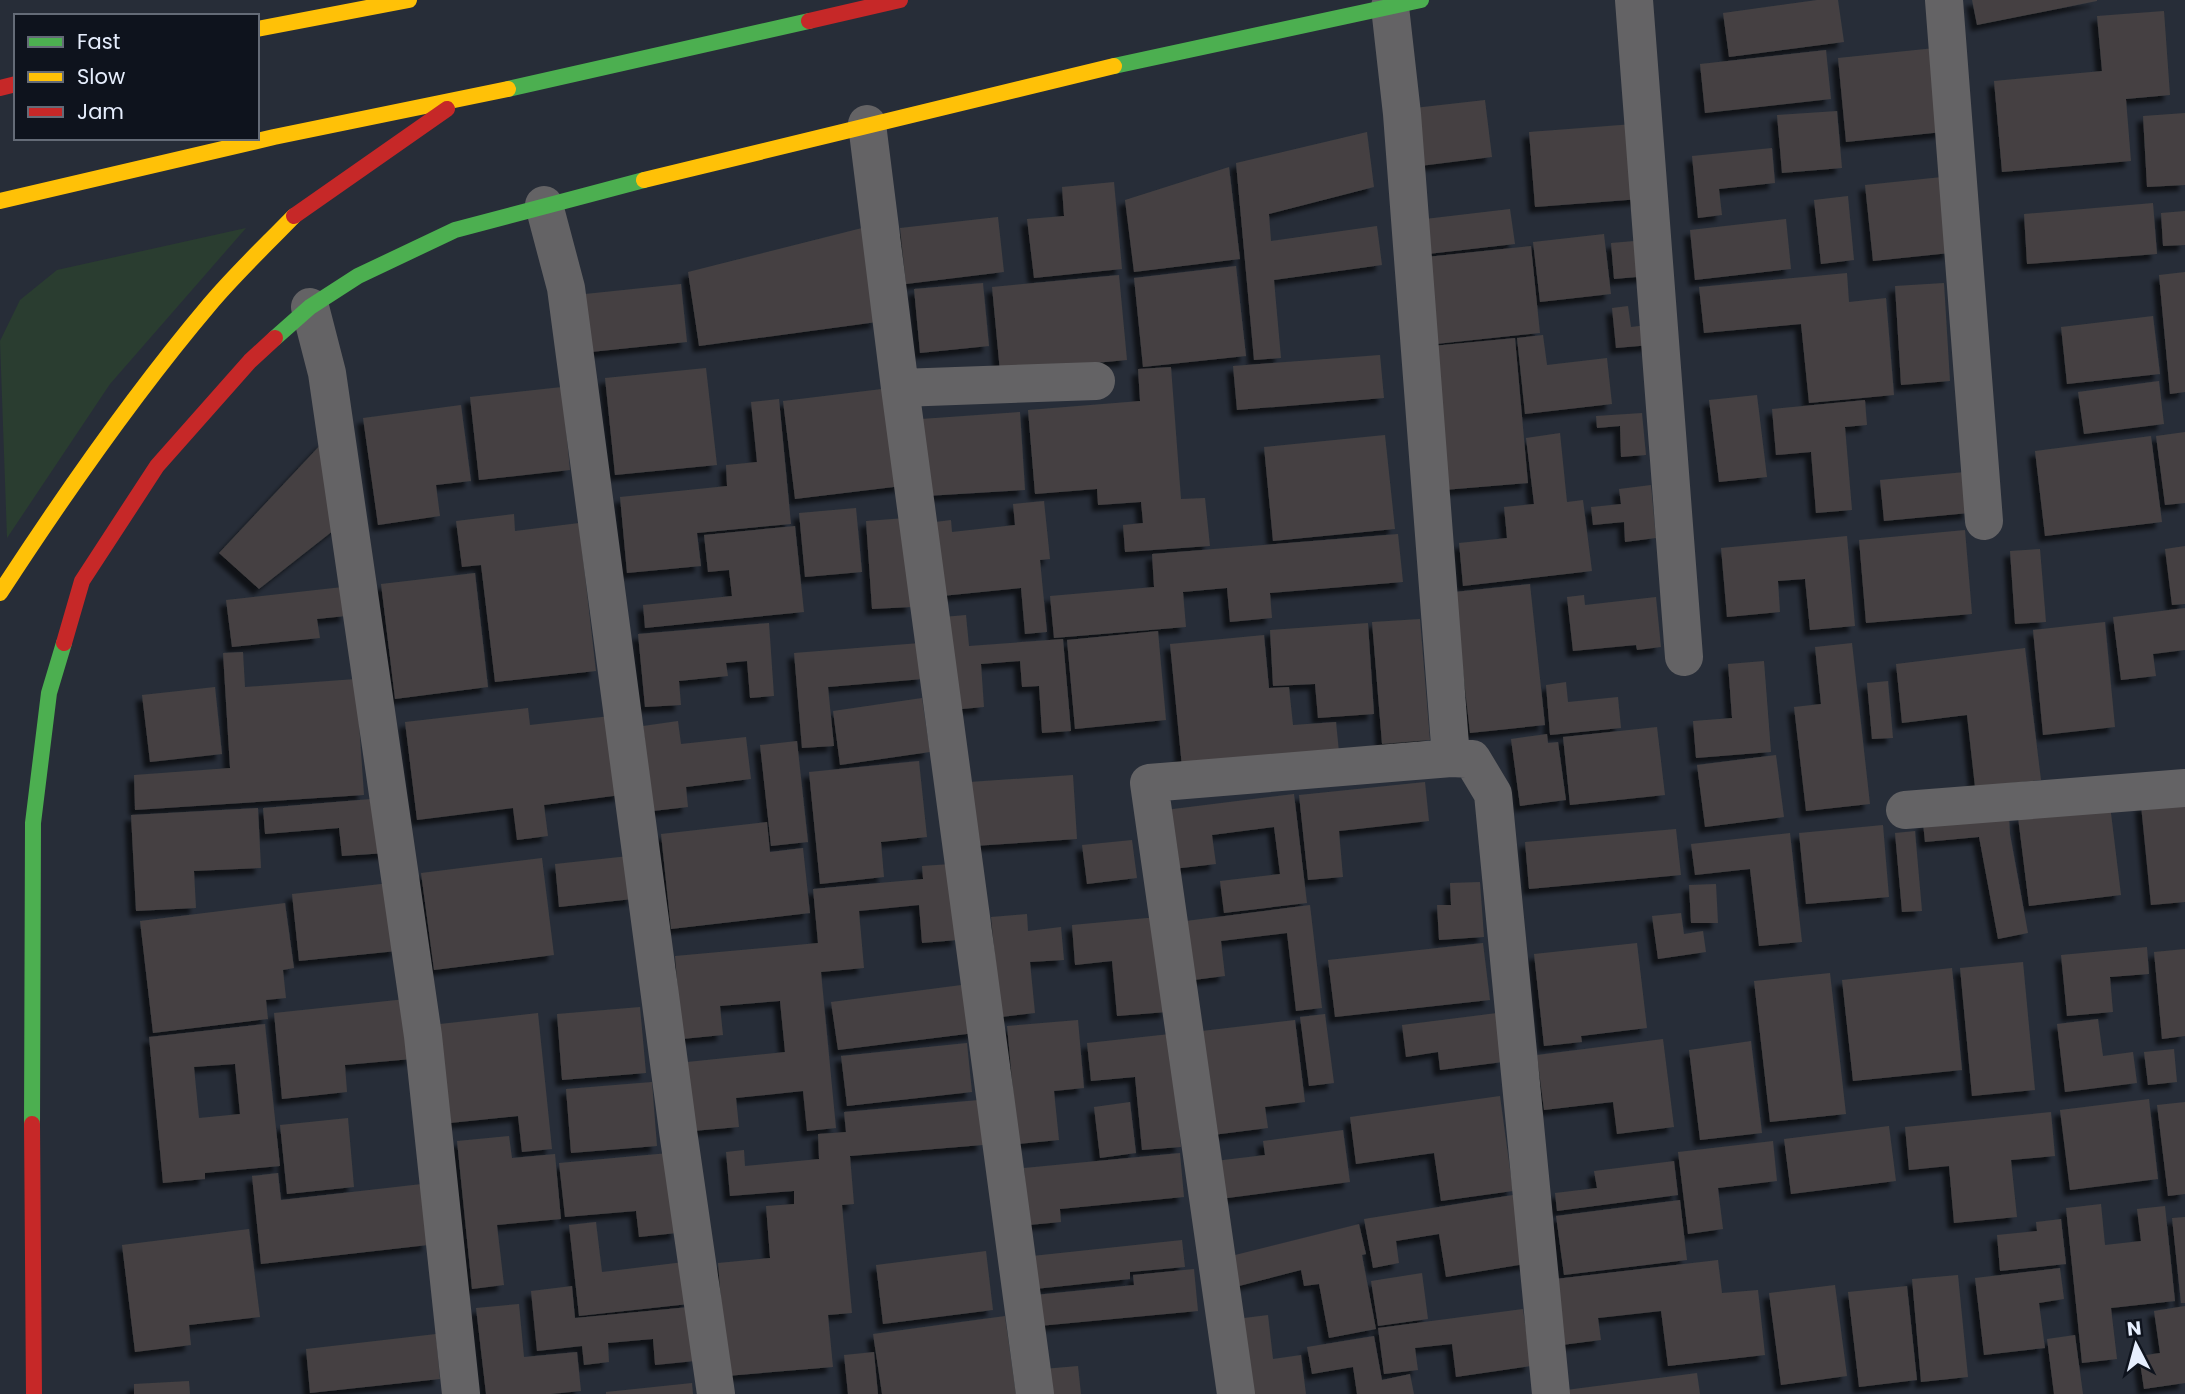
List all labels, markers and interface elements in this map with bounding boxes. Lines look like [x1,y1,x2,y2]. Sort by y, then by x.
legend [14,14,259,140]
text: Fast [77,27,120,56]
text: Slow [77,62,125,91]
text: Jam [77,97,124,126]
north arrow [2101,1310,2171,1380]
text: N [2126,1314,2143,1343]

